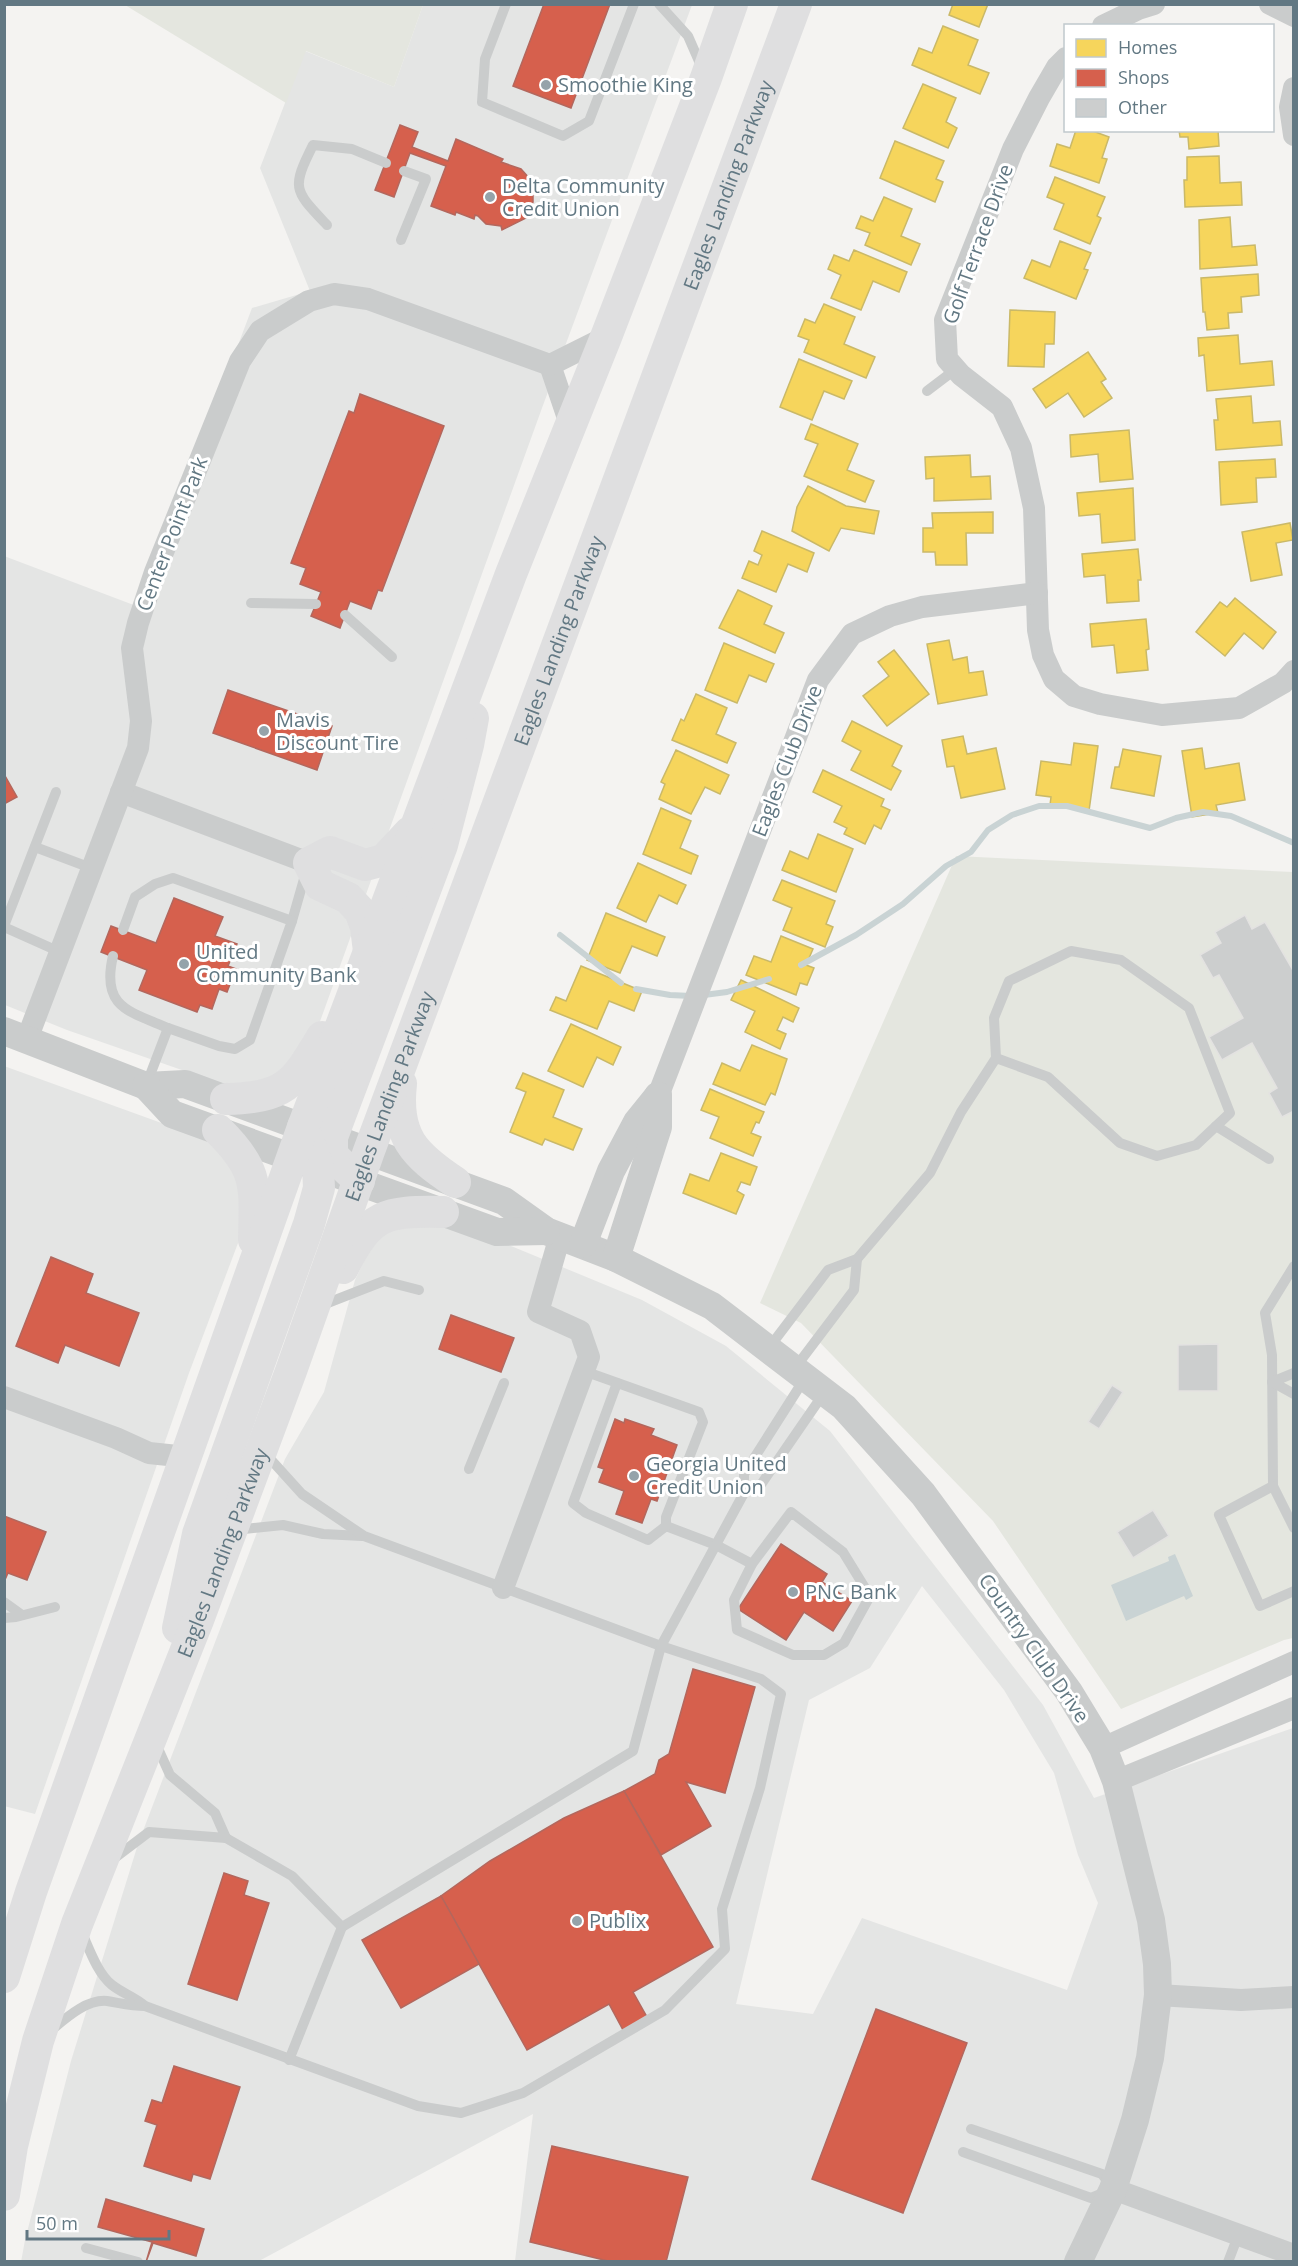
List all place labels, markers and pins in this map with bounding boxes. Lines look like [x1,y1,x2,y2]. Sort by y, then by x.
place label: Smoothie King [558,71,693,98]
marker: Smoothie King [539,78,553,92]
place label: Delta Community Credit Union [502,172,666,222]
marker: Delta Community Credit Union [483,190,497,204]
place label: Mavis Discount Tire [276,706,399,756]
marker: Mavis Discount Tire [257,724,271,738]
place label: United Community Bank [196,938,357,988]
marker: United Community Bank [177,957,191,971]
place label: Georgia United Credit Union [646,1450,787,1500]
marker: Georgia United Credit Union [627,1469,641,1483]
place label: PNC Bank [805,1578,897,1605]
marker: PNC Bank [786,1585,800,1599]
place label: Publix [589,1907,647,1934]
marker: Publix [570,1914,584,1928]

